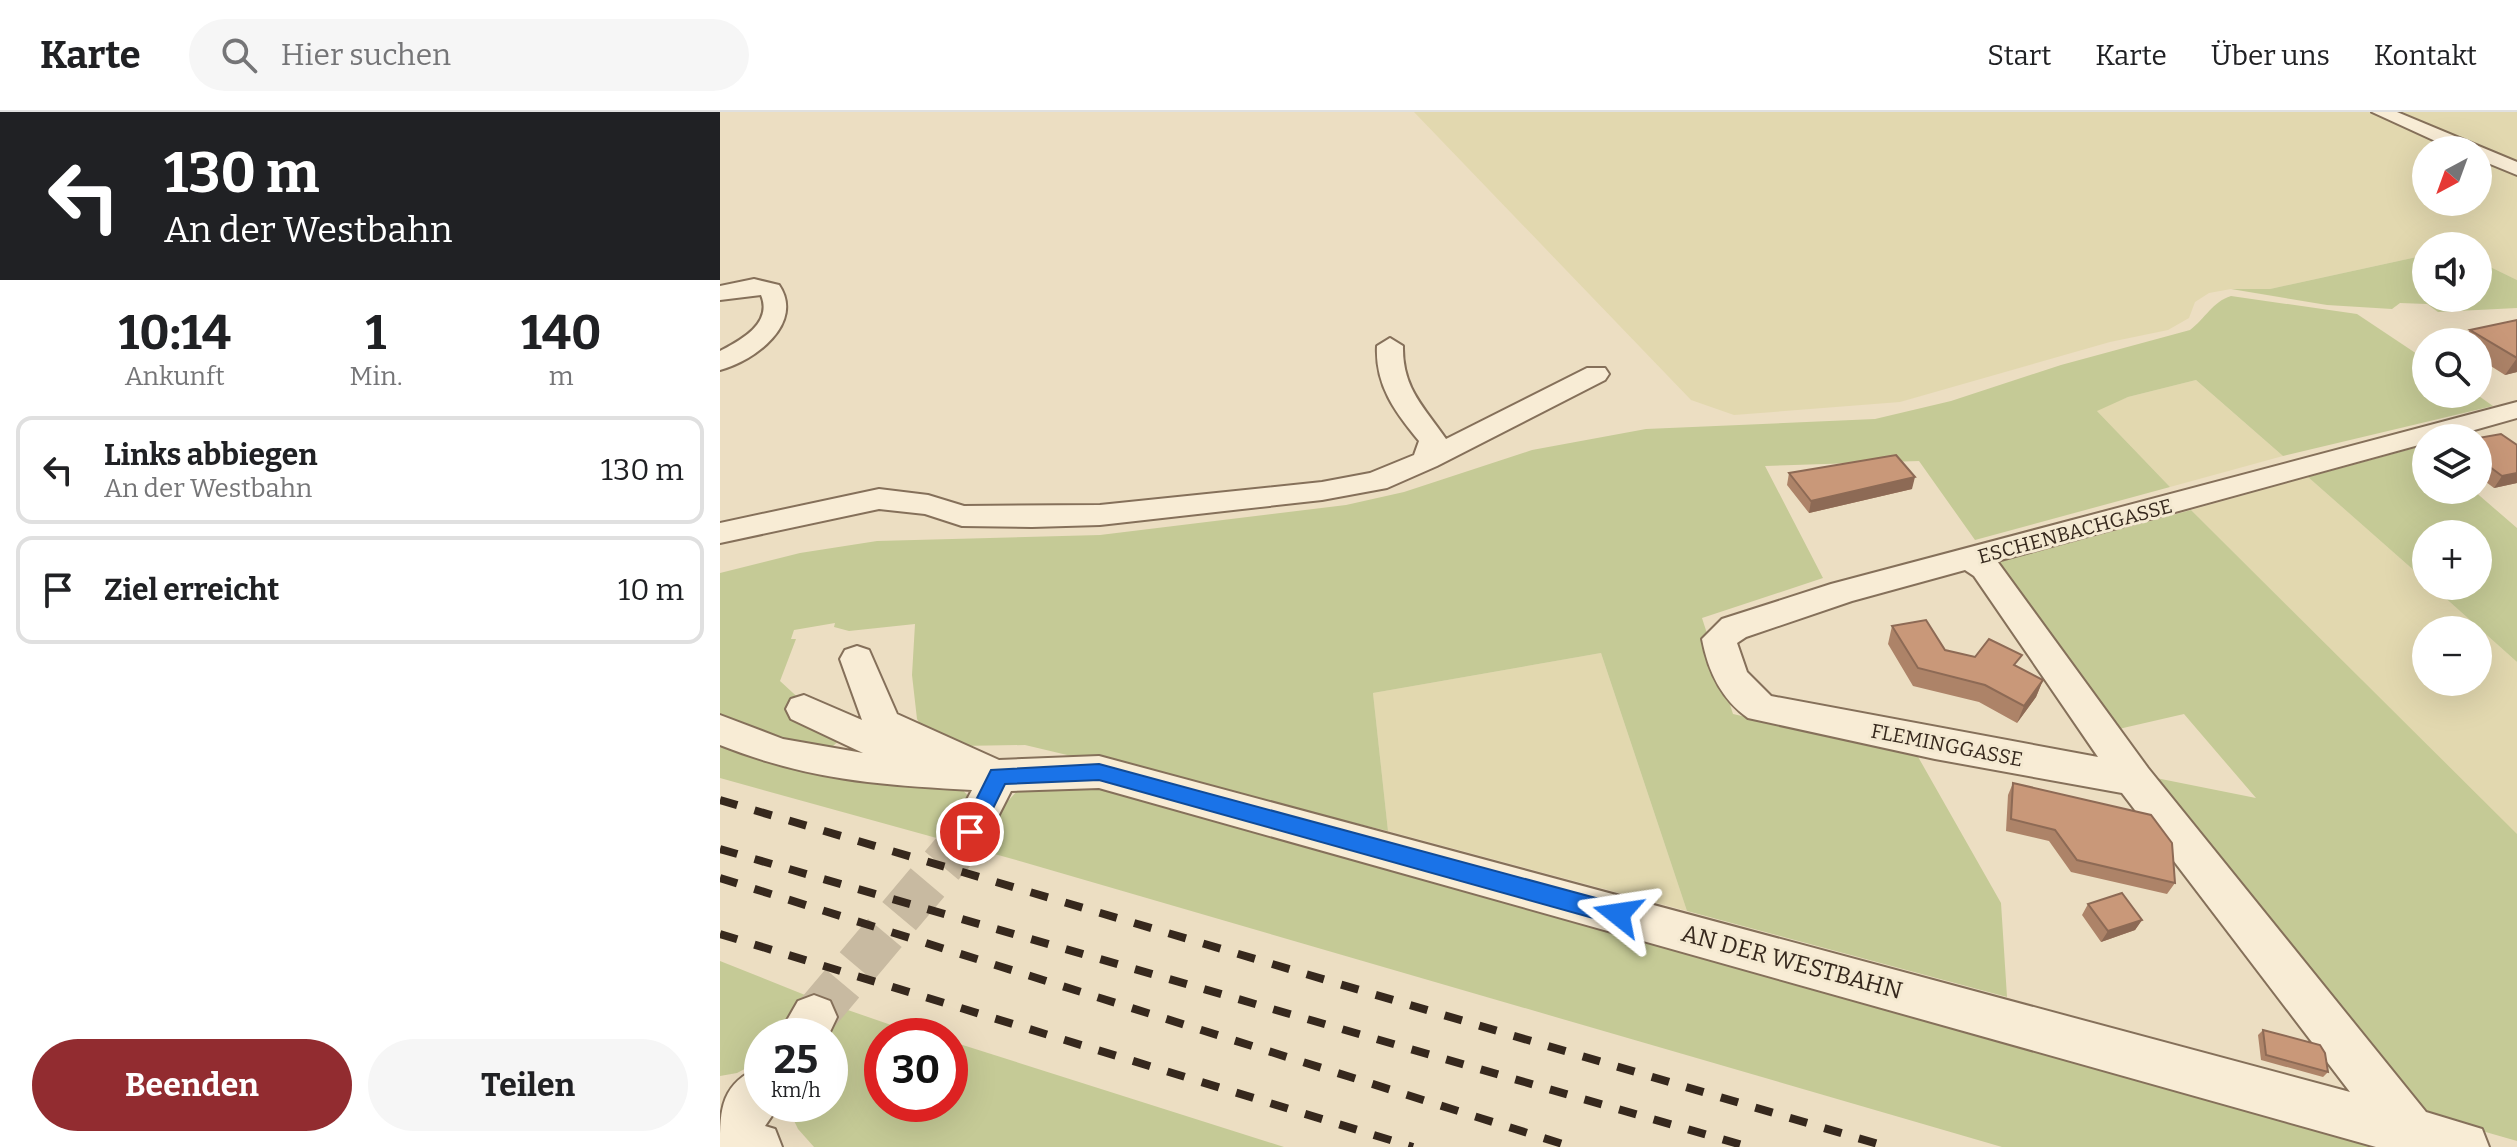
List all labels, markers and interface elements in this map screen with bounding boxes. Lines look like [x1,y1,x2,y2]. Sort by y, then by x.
search box [189,19,749,91]
text: Karte [40,32,141,78]
icon: search [217,33,261,77]
text: Hier suchen [281,37,451,73]
text: Start [1987,39,2051,72]
text: Karte [2095,39,2167,72]
text: Über uns [2211,39,2330,72]
text: Kontakt [2374,39,2477,72]
north arrow [2412,136,2492,216]
map controls [2412,136,2492,696]
text: 130 m [164,140,320,207]
icon: left [32,144,136,248]
text: An der Westbahn [164,208,452,252]
button: sound [2412,232,2492,312]
text: 10:14 [119,304,231,362]
text: 1 [366,304,386,362]
text: 140 [521,304,601,362]
button: search [2412,328,2492,408]
text: Ankunft [125,361,225,392]
text: Min. [349,361,402,392]
text: m [549,361,574,392]
button: layers [2412,424,2492,504]
text: Links abbiegen [104,437,317,473]
icon: left [36,448,80,492]
text: 130 m [601,452,684,488]
text: An der Westbahn [104,473,312,504]
street label: ESCHENBACHGASSE [1975,493,2175,569]
button: + [2412,520,2492,600]
icon: arrive [36,568,80,612]
text: Ziel erreicht [104,572,279,608]
text: 10 m [618,572,684,608]
button: − [2412,616,2492,696]
street label: FLEMINGGASSE [1869,719,2025,771]
pin [936,798,1004,866]
icon: arrive [948,810,992,854]
position arrow [1576,872,1660,956]
street label: AN DER WESTBAHN [1678,919,1906,1005]
speed limit sign: 30 [864,1018,968,1122]
text: 25 [774,1036,818,1084]
button: Beenden [32,1039,352,1131]
button: Teilen [368,1039,688,1131]
text: km/h [771,1078,821,1102]

